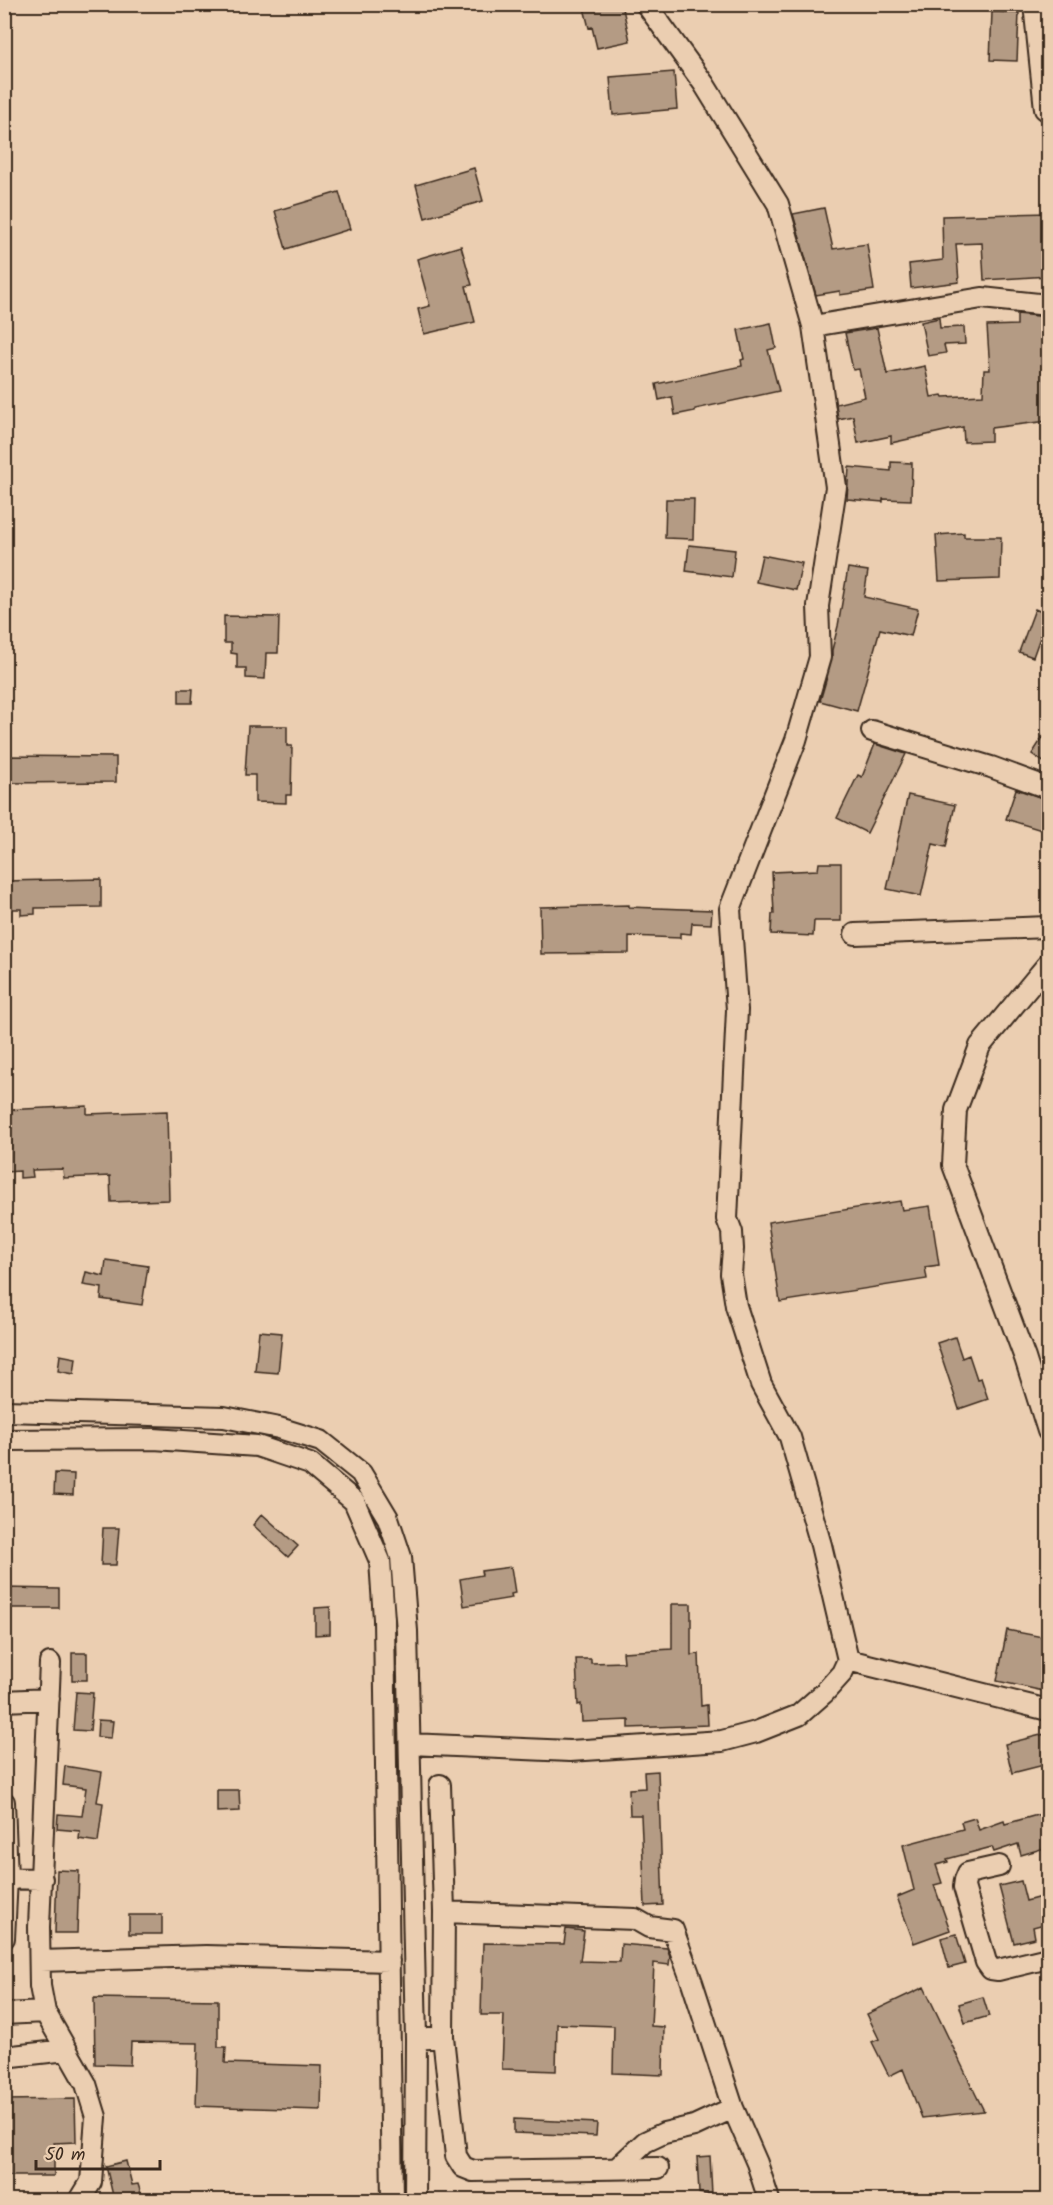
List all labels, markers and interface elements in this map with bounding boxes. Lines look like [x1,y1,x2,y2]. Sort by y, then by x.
scale bar [36,2133,160,2171]
text: 50 m [45,2141,85,2170]

